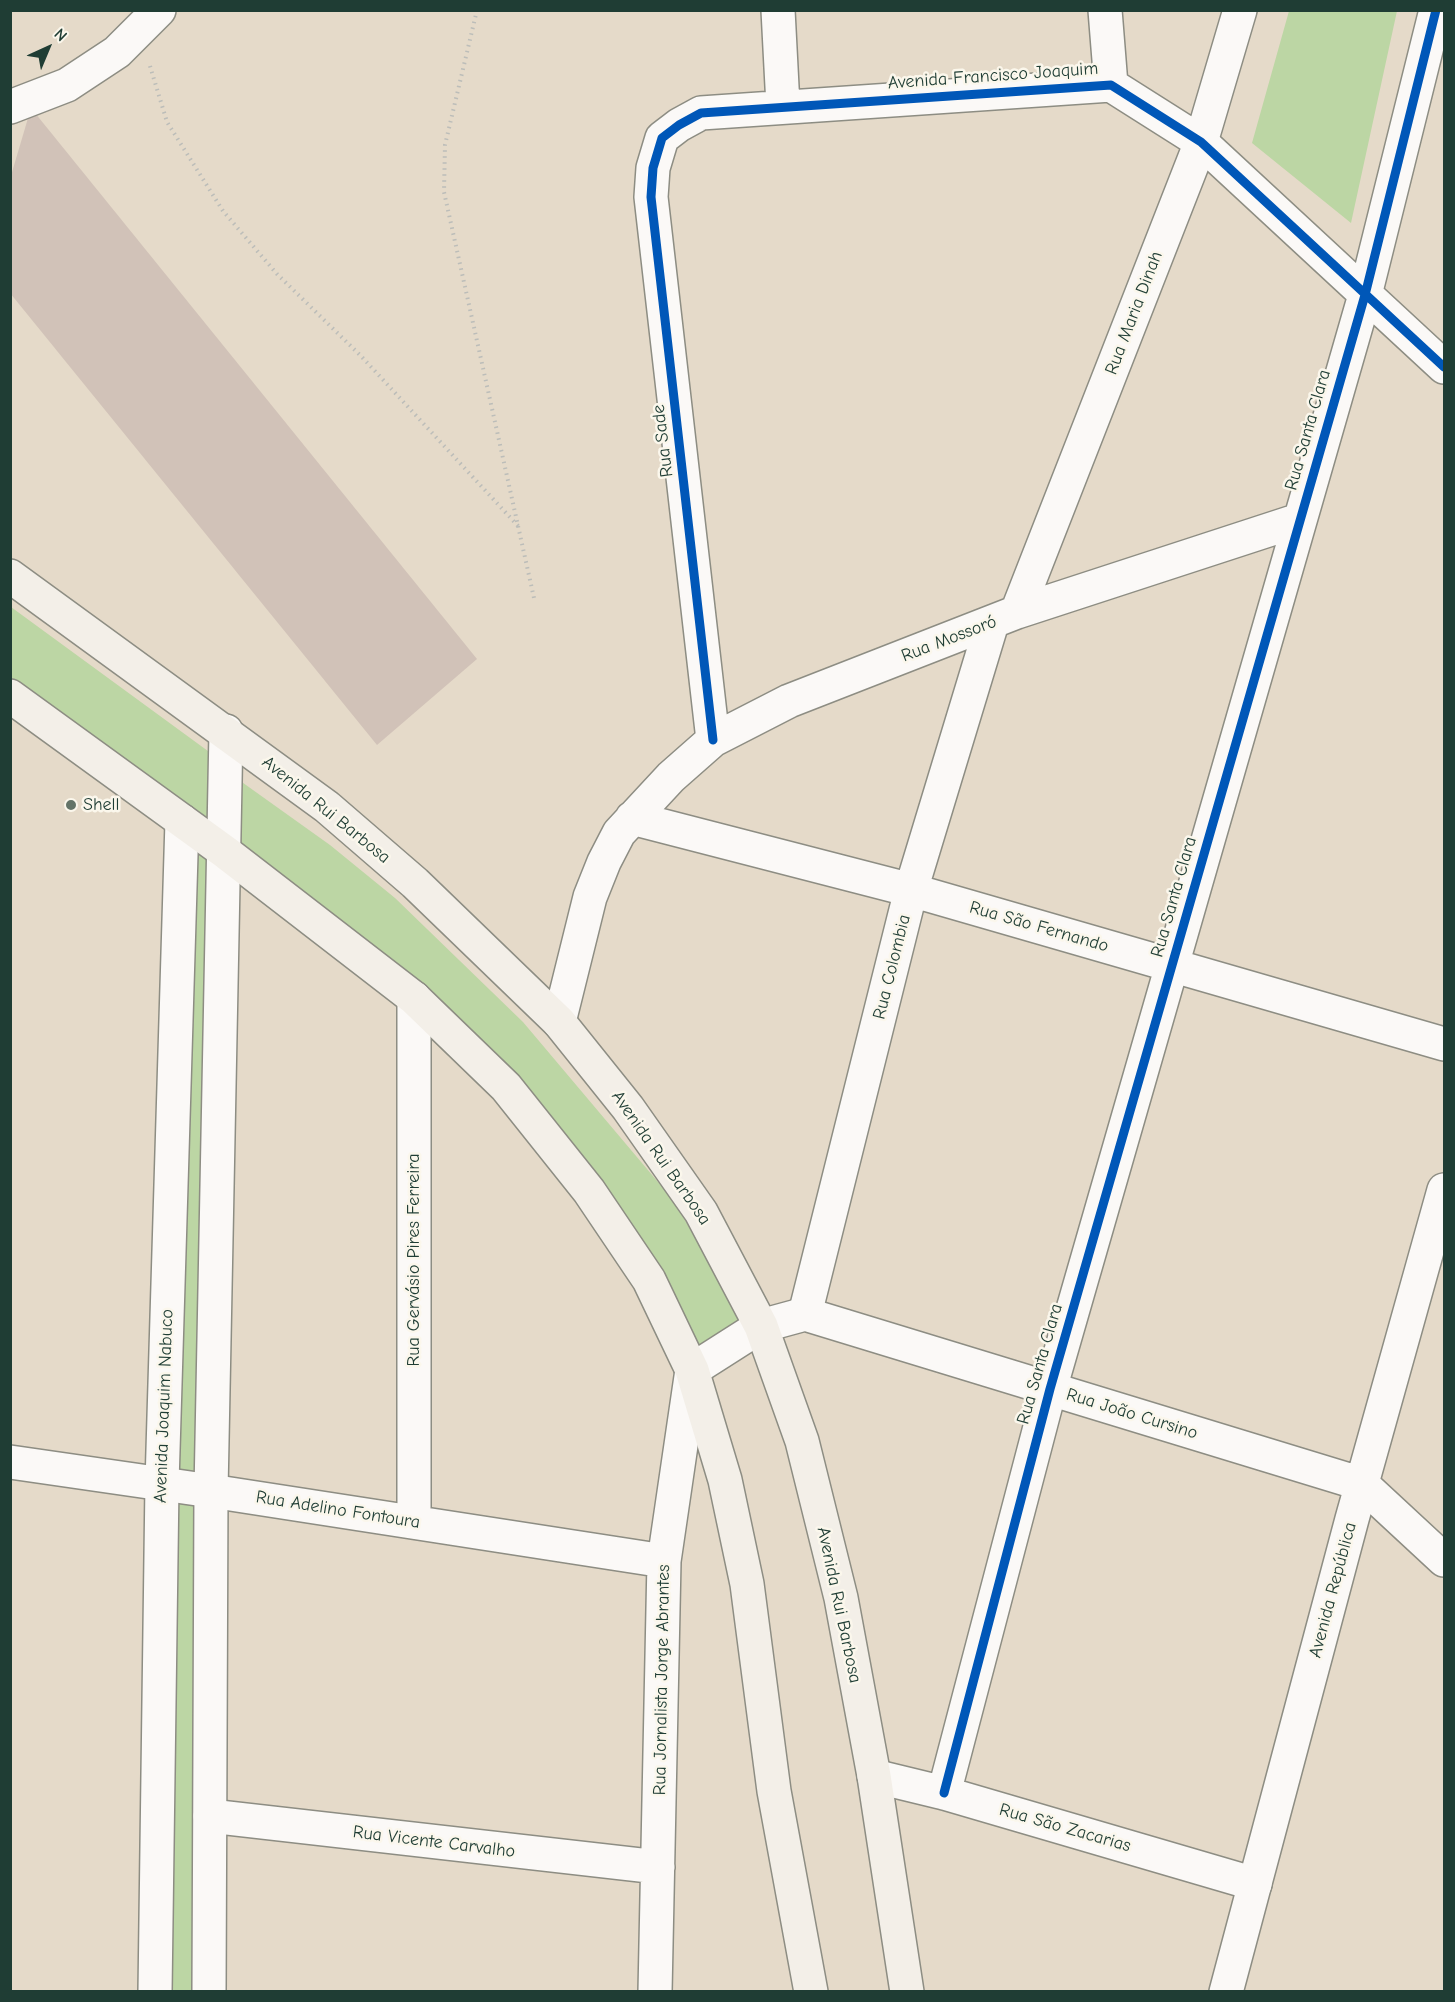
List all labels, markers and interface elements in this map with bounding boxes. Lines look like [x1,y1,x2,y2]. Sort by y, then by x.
north arrow [18,18,78,78]
text: N [50,25,71,45]
street label: Avenida Francisco Joaquim [887,58,1099,94]
street label: Rua Maria Dinah [1101,248,1167,378]
street label: Rua Santa Clara [1280,367,1336,493]
street label: Rua Sade [648,403,678,479]
street label: Rua Mossoró [898,611,1000,667]
street label: Avenida Rui Barbosa [257,752,395,868]
place label: Shell [83,794,119,816]
marker: Shell [64,798,78,812]
street label: Rua Santa Clara [1146,834,1202,960]
street label: Rua São Fernando [967,897,1111,957]
street label: Rua Colombia [869,912,915,1022]
street label: Avenida Rui Barbosa [607,1087,715,1229]
street label: Rua Gervásio Pires Ferreira [403,1154,425,1366]
street label: Rua Santa Clara [1012,1301,1068,1427]
street label: Avenida Joaquim Nabuco [150,1309,178,1503]
street label: Rua João Cursino [1064,1384,1200,1444]
street label: Rua Adelino Fontoura [254,1486,422,1534]
street label: Avenida República [1305,1520,1361,1660]
street label: Avenida Rui Barbosa [812,1525,866,1685]
street label: Rua Jornalista Jorge Abrantes [649,1564,675,1796]
street label: Rua São Zacarias [997,1799,1133,1857]
street label: Rua Vicente Carvalho [352,1821,516,1863]

